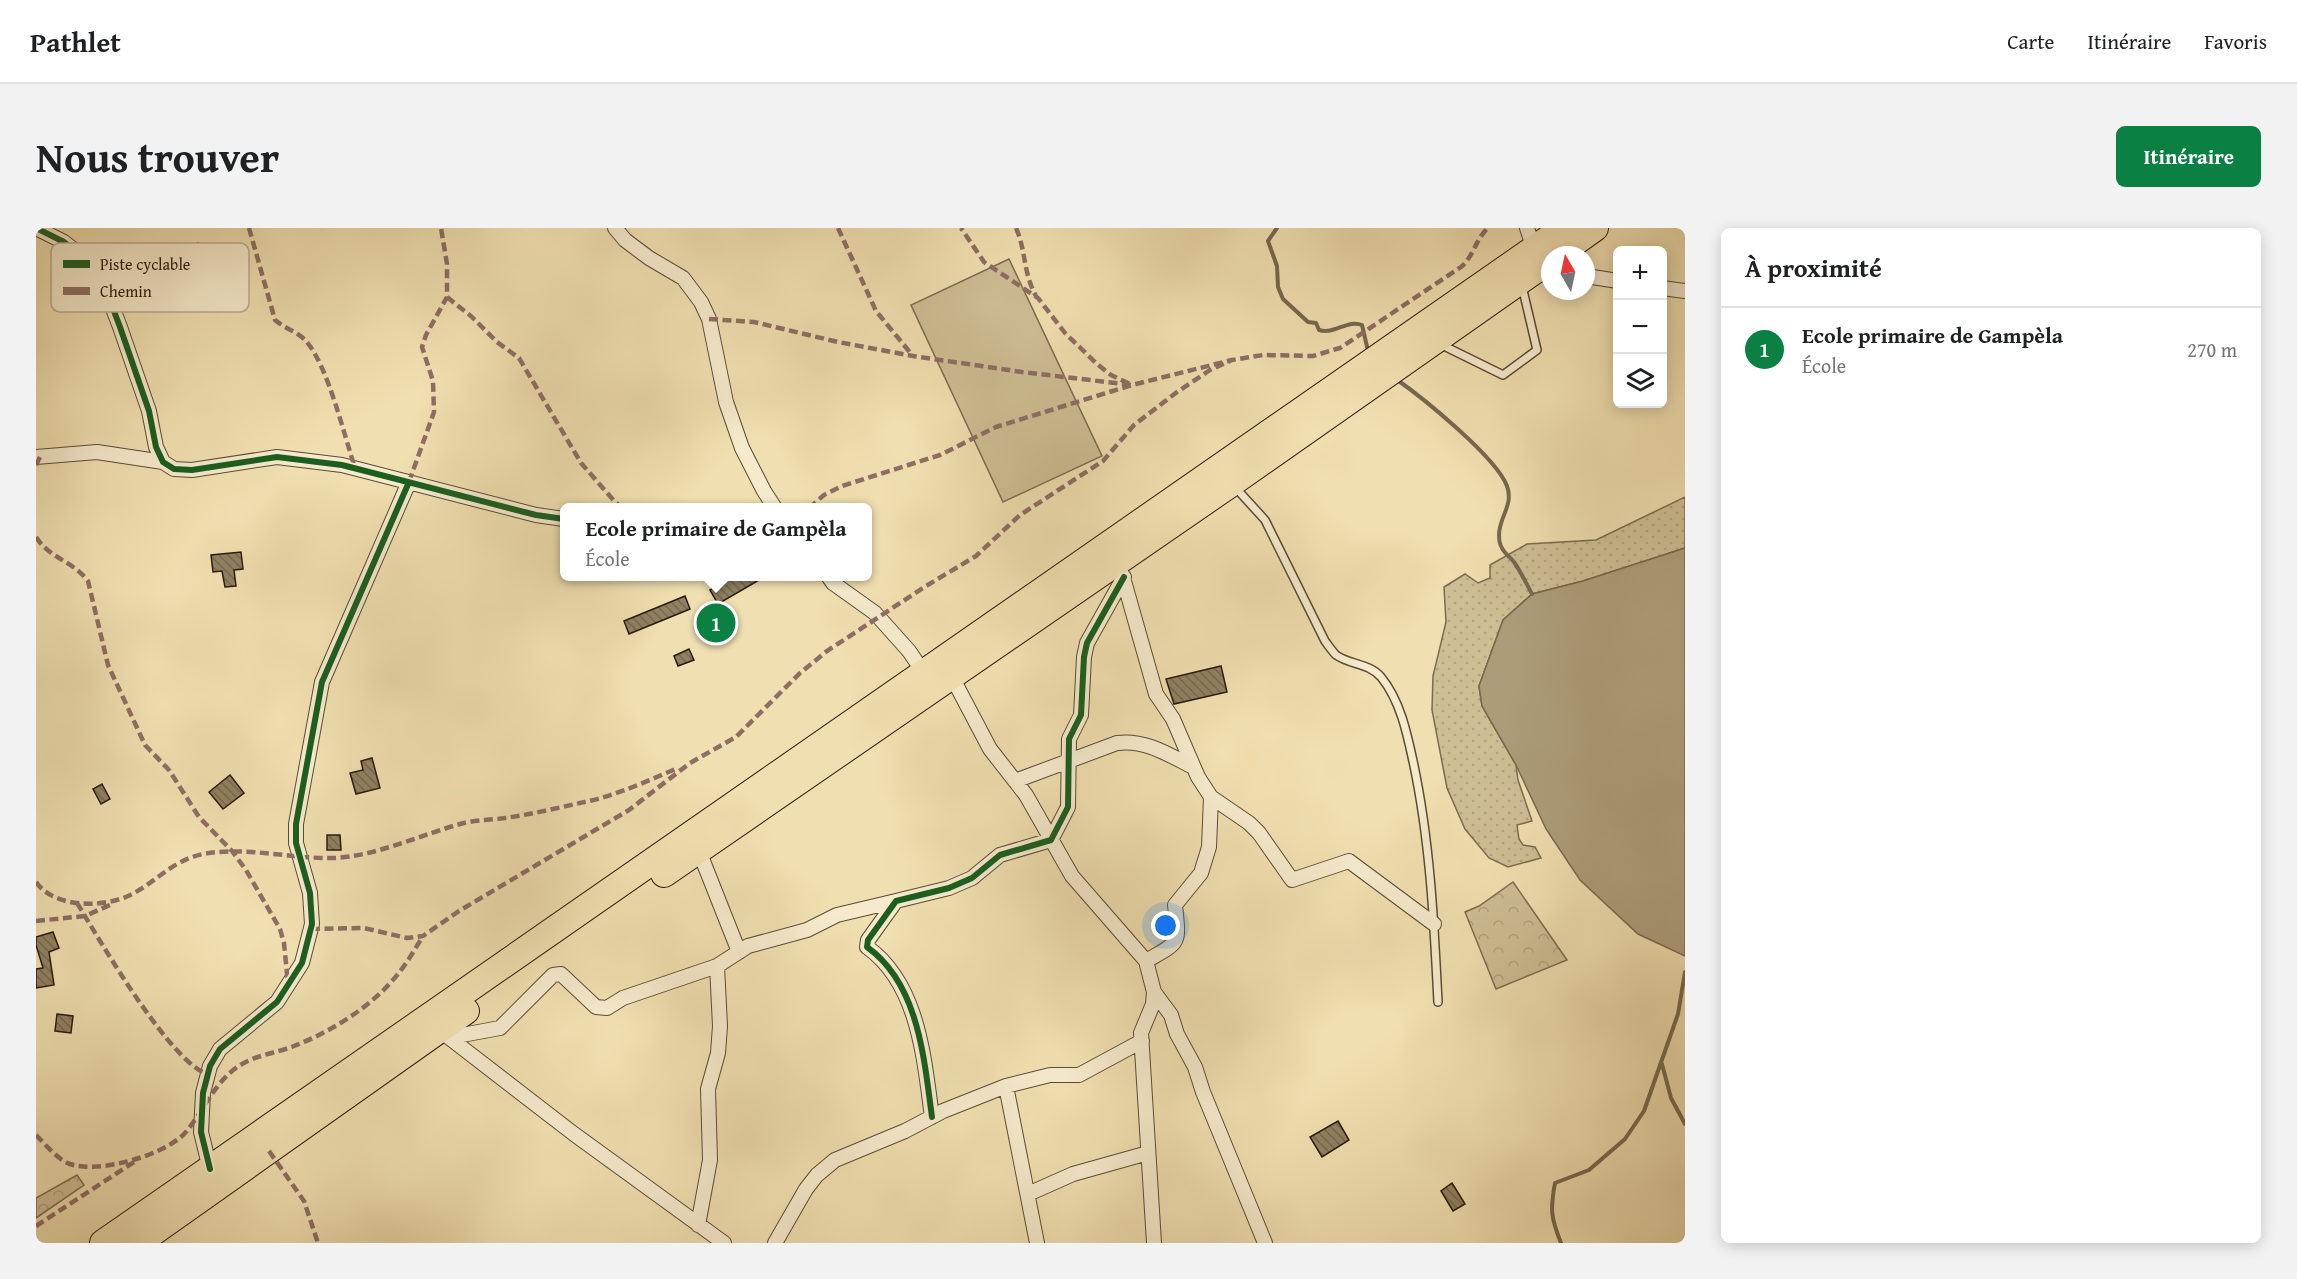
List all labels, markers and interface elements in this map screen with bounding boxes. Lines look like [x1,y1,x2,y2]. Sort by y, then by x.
text: Pathlet [30,21,121,62]
text: Carte [2007,26,2054,57]
text: Itinéraire [2087,26,2171,57]
text: Favoris [2204,26,2267,57]
text: Nous trouver [36,126,279,187]
button: Itinéraire [2116,126,2261,187]
legend [51,243,249,312]
north arrow [1541,246,1595,300]
map controls [1613,246,1667,408]
button: + [1613,246,1667,300]
text: À proximité [1745,248,1882,287]
text: Piste cyclable [100,252,190,276]
text: Chemin [100,279,152,303]
button: − [1613,300,1667,354]
text: Ecole primaire de Gampèla [1802,319,2063,351]
text: 1 [1759,335,1770,364]
text: 270 m [2187,335,2237,364]
text: École [1802,351,1846,380]
button: layers [1613,354,1667,408]
popup [560,503,872,581]
text: Ecole primaire de Gampèla [585,512,847,544]
text: École [585,544,630,573]
pin: 1 [696,600,736,646]
your location [1151,911,1180,940]

